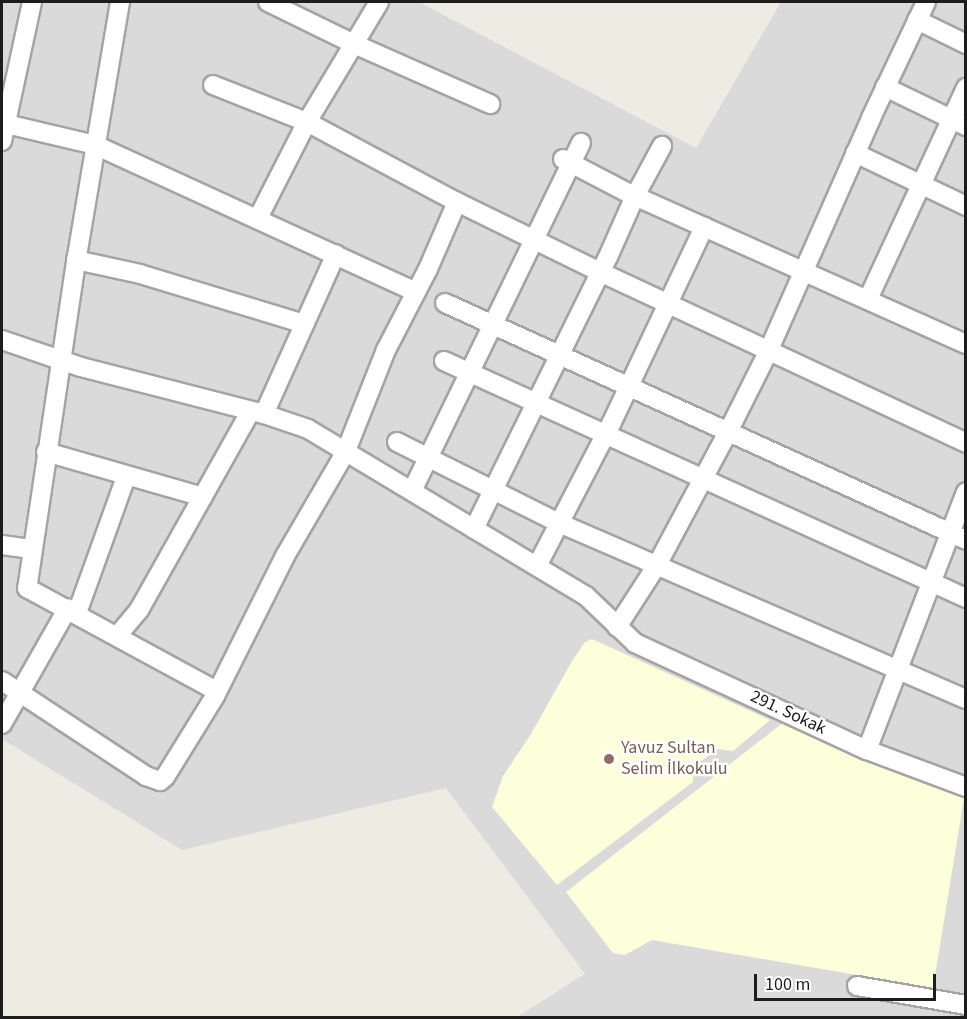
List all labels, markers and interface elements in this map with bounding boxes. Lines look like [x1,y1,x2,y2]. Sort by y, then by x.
street label: 291. Sokak [747,686,829,740]
place label: Yavuz Sultan Selim İlkokulu [621,738,728,780]
marker: Yavuz Sultan Selim İlkokulu [602,752,616,766]
scale bar [757,962,938,1000]
text: 100 m [765,972,810,997]

